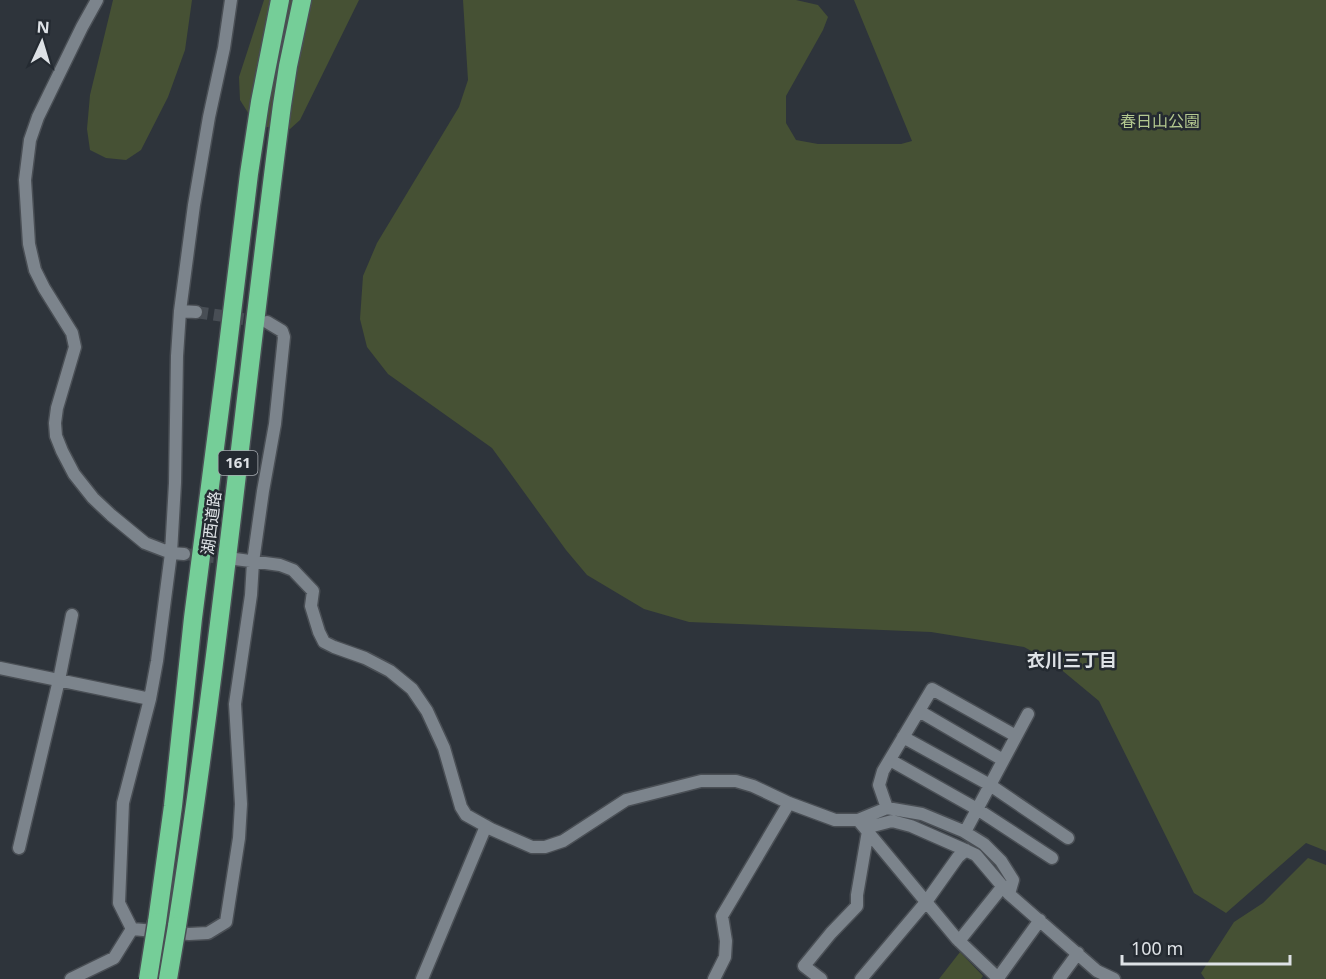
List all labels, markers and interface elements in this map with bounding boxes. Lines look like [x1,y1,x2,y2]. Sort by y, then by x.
north arrow [12,12,72,72]
text: N [36,16,50,38]
park label: 春日山公園 [1120,110,1200,132]
road number: 161 [218,451,258,475]
street label: 湖西道路 [196,490,226,556]
district label: 衣川三丁目 [1027,648,1117,672]
scale bar [1122,928,1290,966]
text: 100 m [1131,936,1183,960]

